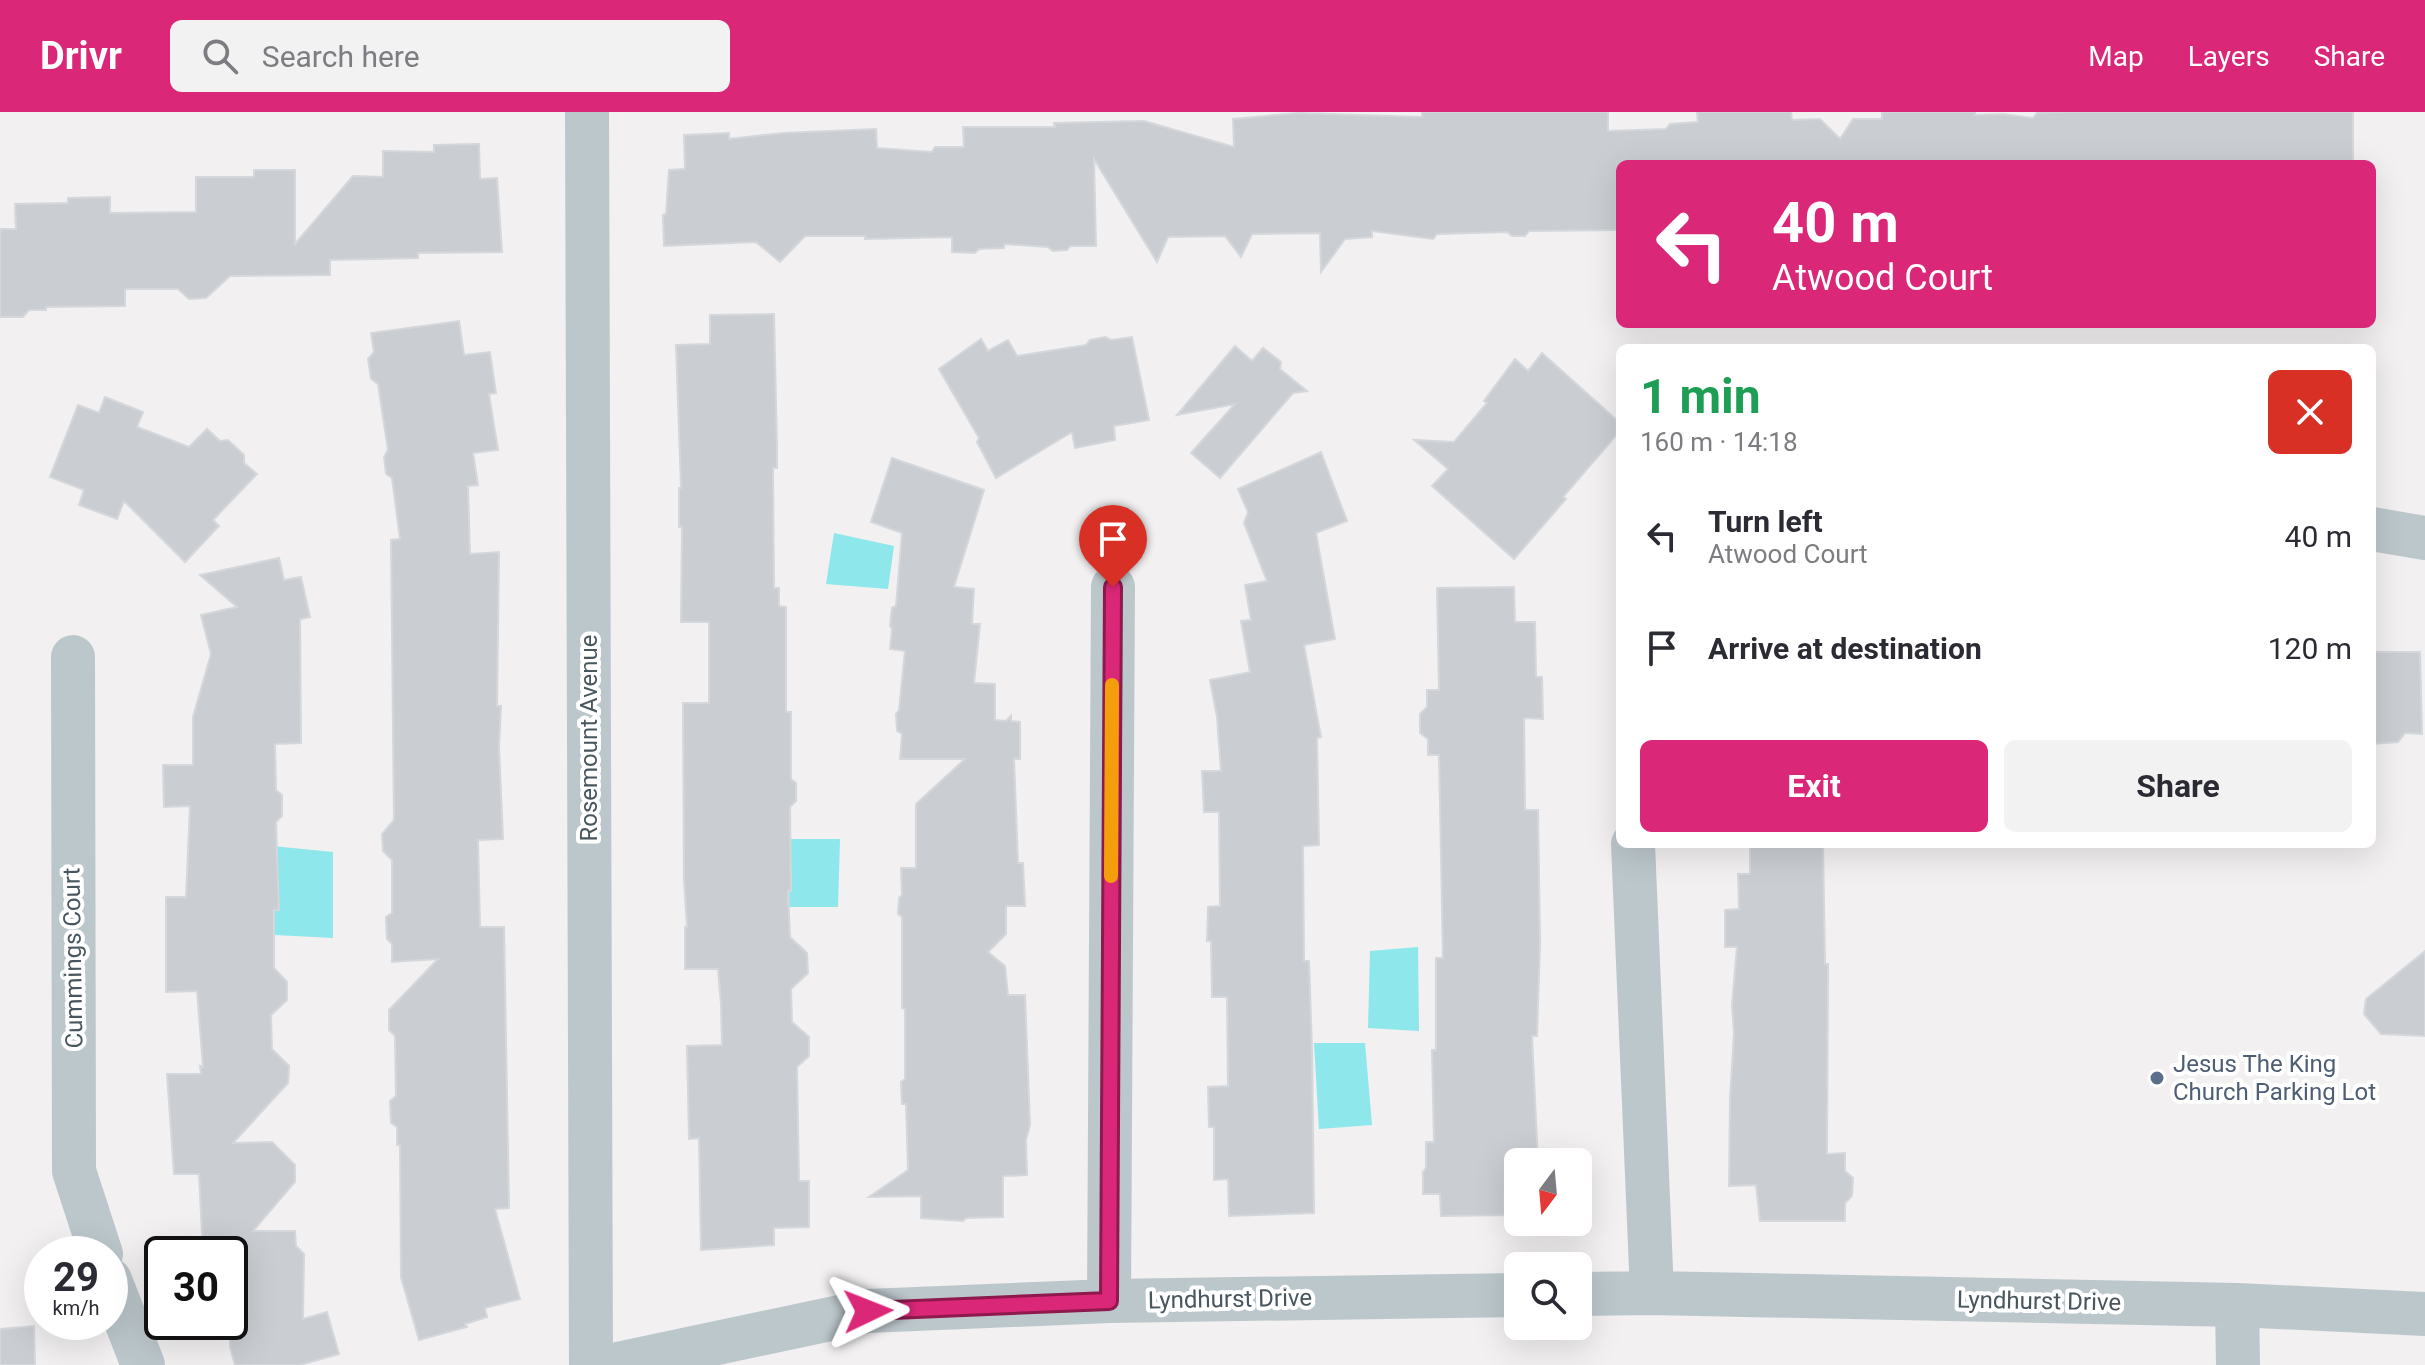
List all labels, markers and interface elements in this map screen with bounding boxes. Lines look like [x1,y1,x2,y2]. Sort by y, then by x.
search box [170,20,730,92]
text: Drivr [40,34,122,78]
icon: search [198,34,242,78]
text: Search here [262,39,420,74]
text: Map [2088,40,2144,73]
text: Layers [2188,40,2270,73]
text: Share [2314,40,2385,73]
text: 40 m [1772,190,1899,256]
icon: left [1640,192,1744,296]
text: Atwood Court [1772,257,1993,299]
text: 1 min [1640,368,1761,425]
button: close [2268,370,2352,454]
text: 160 m · 14:18 [1640,427,1798,457]
text: Turn left [1708,504,1823,539]
pin [1079,505,1147,587]
icon: left [1640,514,1684,558]
icon: arrive [1091,517,1135,561]
text: 40 m [2285,519,2352,554]
text: Atwood Court [1708,539,1868,569]
icon: arrive [1640,626,1684,670]
text: Arrive at destination [1708,631,1982,666]
text: 120 m [2268,631,2352,666]
street label: Rosemount Avenue [575,634,603,842]
button: Exit [1640,740,1988,832]
button: Share [2004,740,2352,832]
street label: Cummings Court [57,867,89,1049]
place label: Jesus The King Church Parking Lot [2173,1050,2376,1106]
marker: Jesus The King Church Parking Lot [2148,1069,2166,1087]
north arrow [1504,1148,1592,1236]
map controls [1504,1148,1592,1340]
speed limit sign: 30 [144,1236,248,1340]
button: search [1504,1252,1592,1340]
text: 29 [53,1254,99,1301]
position arrow [826,1269,910,1353]
street label: Lyndhurst Drive [1148,1284,1312,1314]
street label: Lyndhurst Drive [1957,1286,2121,1316]
text: km/h [53,1296,99,1320]

